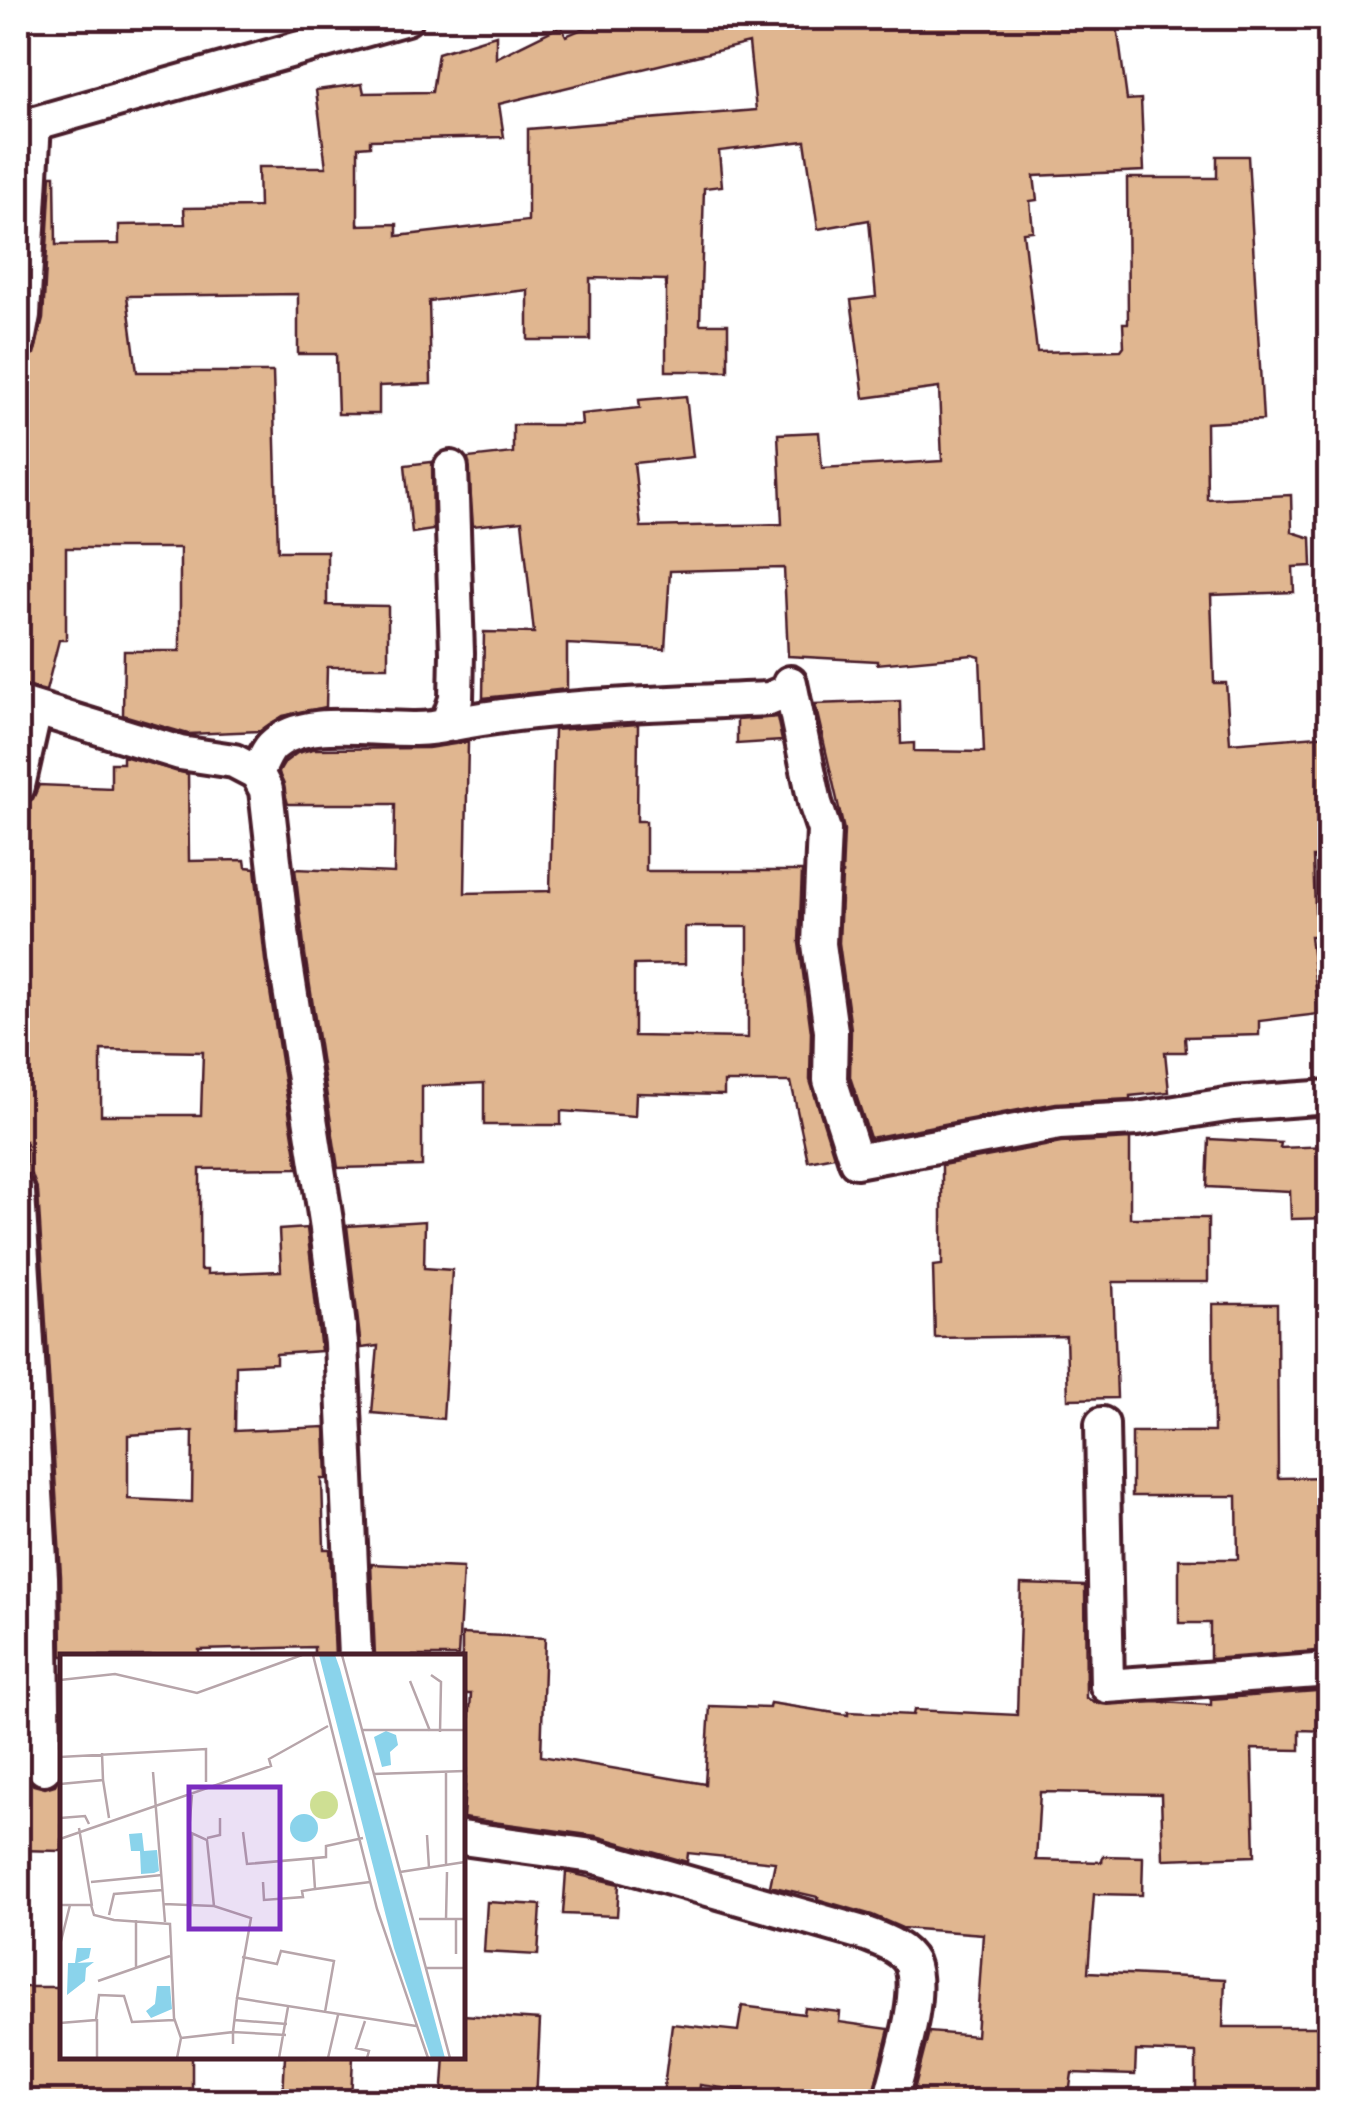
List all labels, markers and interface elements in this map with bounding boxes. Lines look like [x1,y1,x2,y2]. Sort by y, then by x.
inset map [60,1654,465,2059]

